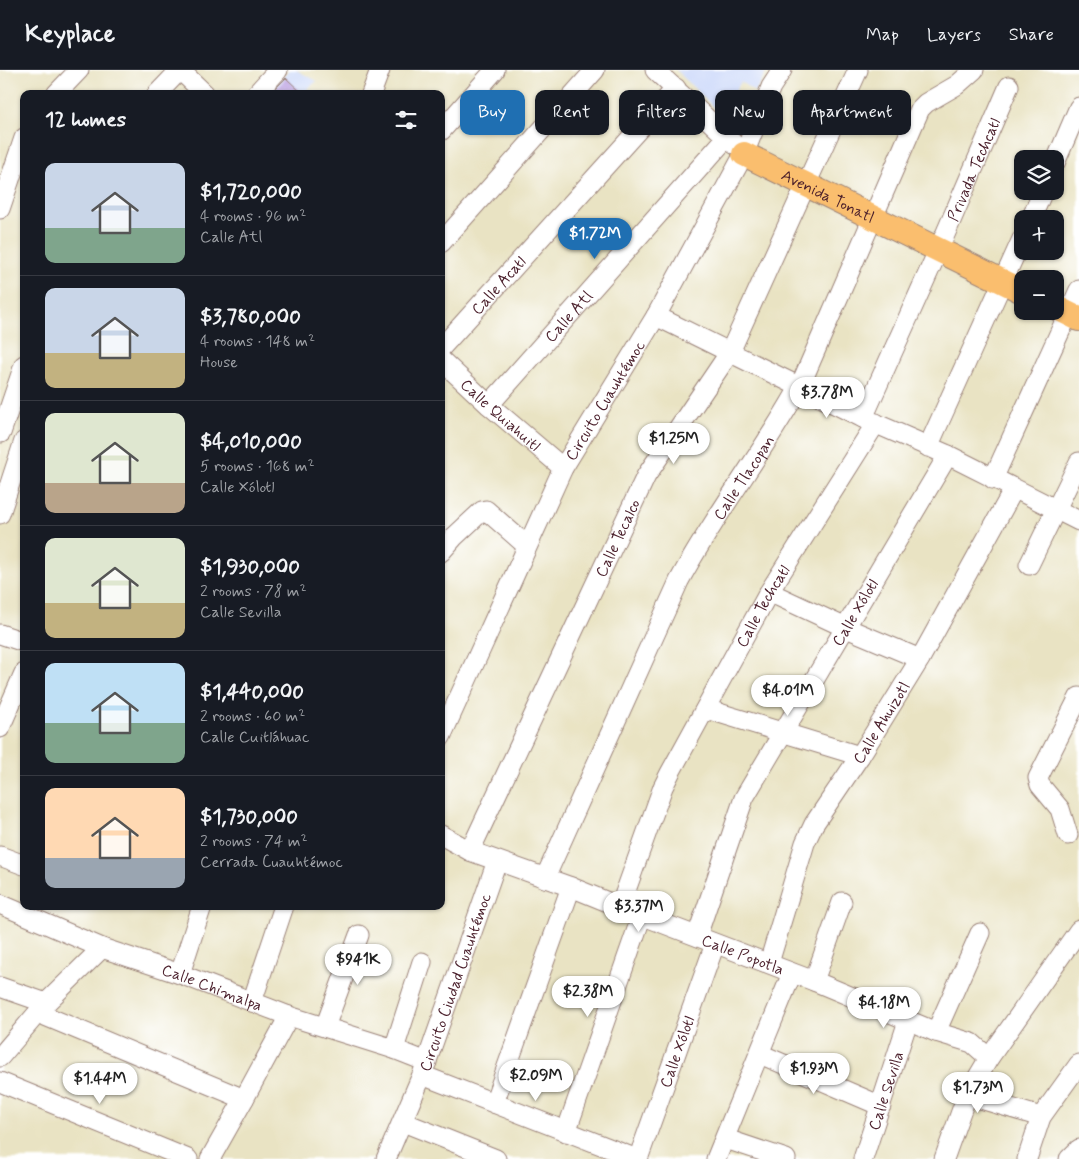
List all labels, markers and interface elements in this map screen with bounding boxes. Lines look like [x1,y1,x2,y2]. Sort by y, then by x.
text: Keyplace [25,19,115,50]
text: Map [866,23,899,47]
text: Layers [927,23,981,47]
text: Share [1009,23,1054,47]
chip: Buy [460,90,525,135]
chip: Rent [535,90,609,135]
chip: Filters [619,90,705,135]
chip: New [715,90,783,135]
chip: Apartment [793,90,911,135]
text: 12 homes [45,106,126,134]
icon: filters [392,106,420,134]
street label: Privada Techcatl [943,115,1006,225]
map controls [1014,150,1064,320]
button: layers [1014,150,1064,200]
street label: Avenida Tonatl [778,165,878,229]
text: $1,720,000 [200,178,302,206]
icon: home [85,183,145,243]
text: 4 rooms · 96 m² [200,206,306,227]
button: + [1014,210,1064,260]
pin: $1.72M [554,218,636,260]
text: $1.72M [569,223,621,244]
text: Calle Atl [200,227,262,248]
street label: Calle Acatl [467,252,531,320]
button: − [1014,270,1064,320]
street label: Calle Atl [541,287,598,347]
text: $3,780,000 [200,303,301,331]
icon: home [85,308,145,368]
text: 4 rooms · 148 m² [200,331,315,352]
street label: Circuito Cuauhtémoc [561,337,651,465]
text: House [200,352,238,373]
street label: Calle Quiahuitl [455,375,545,456]
pin: $3.78M [786,376,868,419]
text: $3.78M [801,382,853,403]
pin: $1.25M [633,422,715,465]
text: $4,010,000 [200,428,302,456]
text: $1.25M [649,428,699,449]
street label: Calle Tlacopan [709,432,780,524]
icon: home [85,433,145,493]
text: 5 rooms · 168 m² [200,456,315,477]
text: Calle Xólotl [200,477,275,498]
street label: Calle Tecalco [591,496,646,581]
text: $1,930,000 [200,553,300,581]
icon: home [85,558,145,618]
street label: Calle Techcatl [732,562,795,651]
street label: Calle Xólotl [828,576,884,650]
text: 2 rooms · 78 m² [200,581,307,602]
text: Calle Sevilla [200,602,282,623]
pin: $4.01M [747,674,829,717]
text: $1,440,000 [200,678,304,706]
street label: Calle Ahuizotl [849,678,915,768]
text: $4.01M [762,680,814,701]
icon: home [85,683,145,743]
text: 2 rooms · 60 m² [200,706,305,727]
text: Calle Cuitláhuac [200,727,309,748]
text: $1,730,000 [200,803,298,831]
icon: home [85,808,145,868]
text: 2 rooms · 74 m² [200,831,308,852]
text: Cerrada Cuauhtémoc [200,852,343,873]
street label: Circuito Ciudad Cuauhtémoc [415,890,497,1074]
pin: $3.37M [598,890,680,933]
text: $3.37M [614,896,664,917]
street label: Calle Popotla [698,930,787,981]
pin: $941K [323,944,393,986]
text: $941K [336,949,380,970]
street label: Calle Chimalpa [159,960,265,1017]
pin: $2.38M [547,976,629,1018]
text: $2.38M [563,981,613,1002]
pin: $4.18M [843,986,925,1029]
text: $4.18M [858,992,910,1013]
street label: Calle Xólotl [655,1014,700,1091]
street label: Calle Sevilla [864,1049,909,1133]
pin: $1.93M [773,1052,855,1095]
text: $1.93M [790,1058,838,1079]
pin: $2.09M [495,1060,577,1102]
pin: $1.44M [59,1062,141,1105]
text: $2.09M [509,1065,563,1086]
text: $1.44M [74,1068,126,1089]
pin: $1.73M [937,1072,1019,1114]
text: $1.73M [953,1077,1003,1098]

